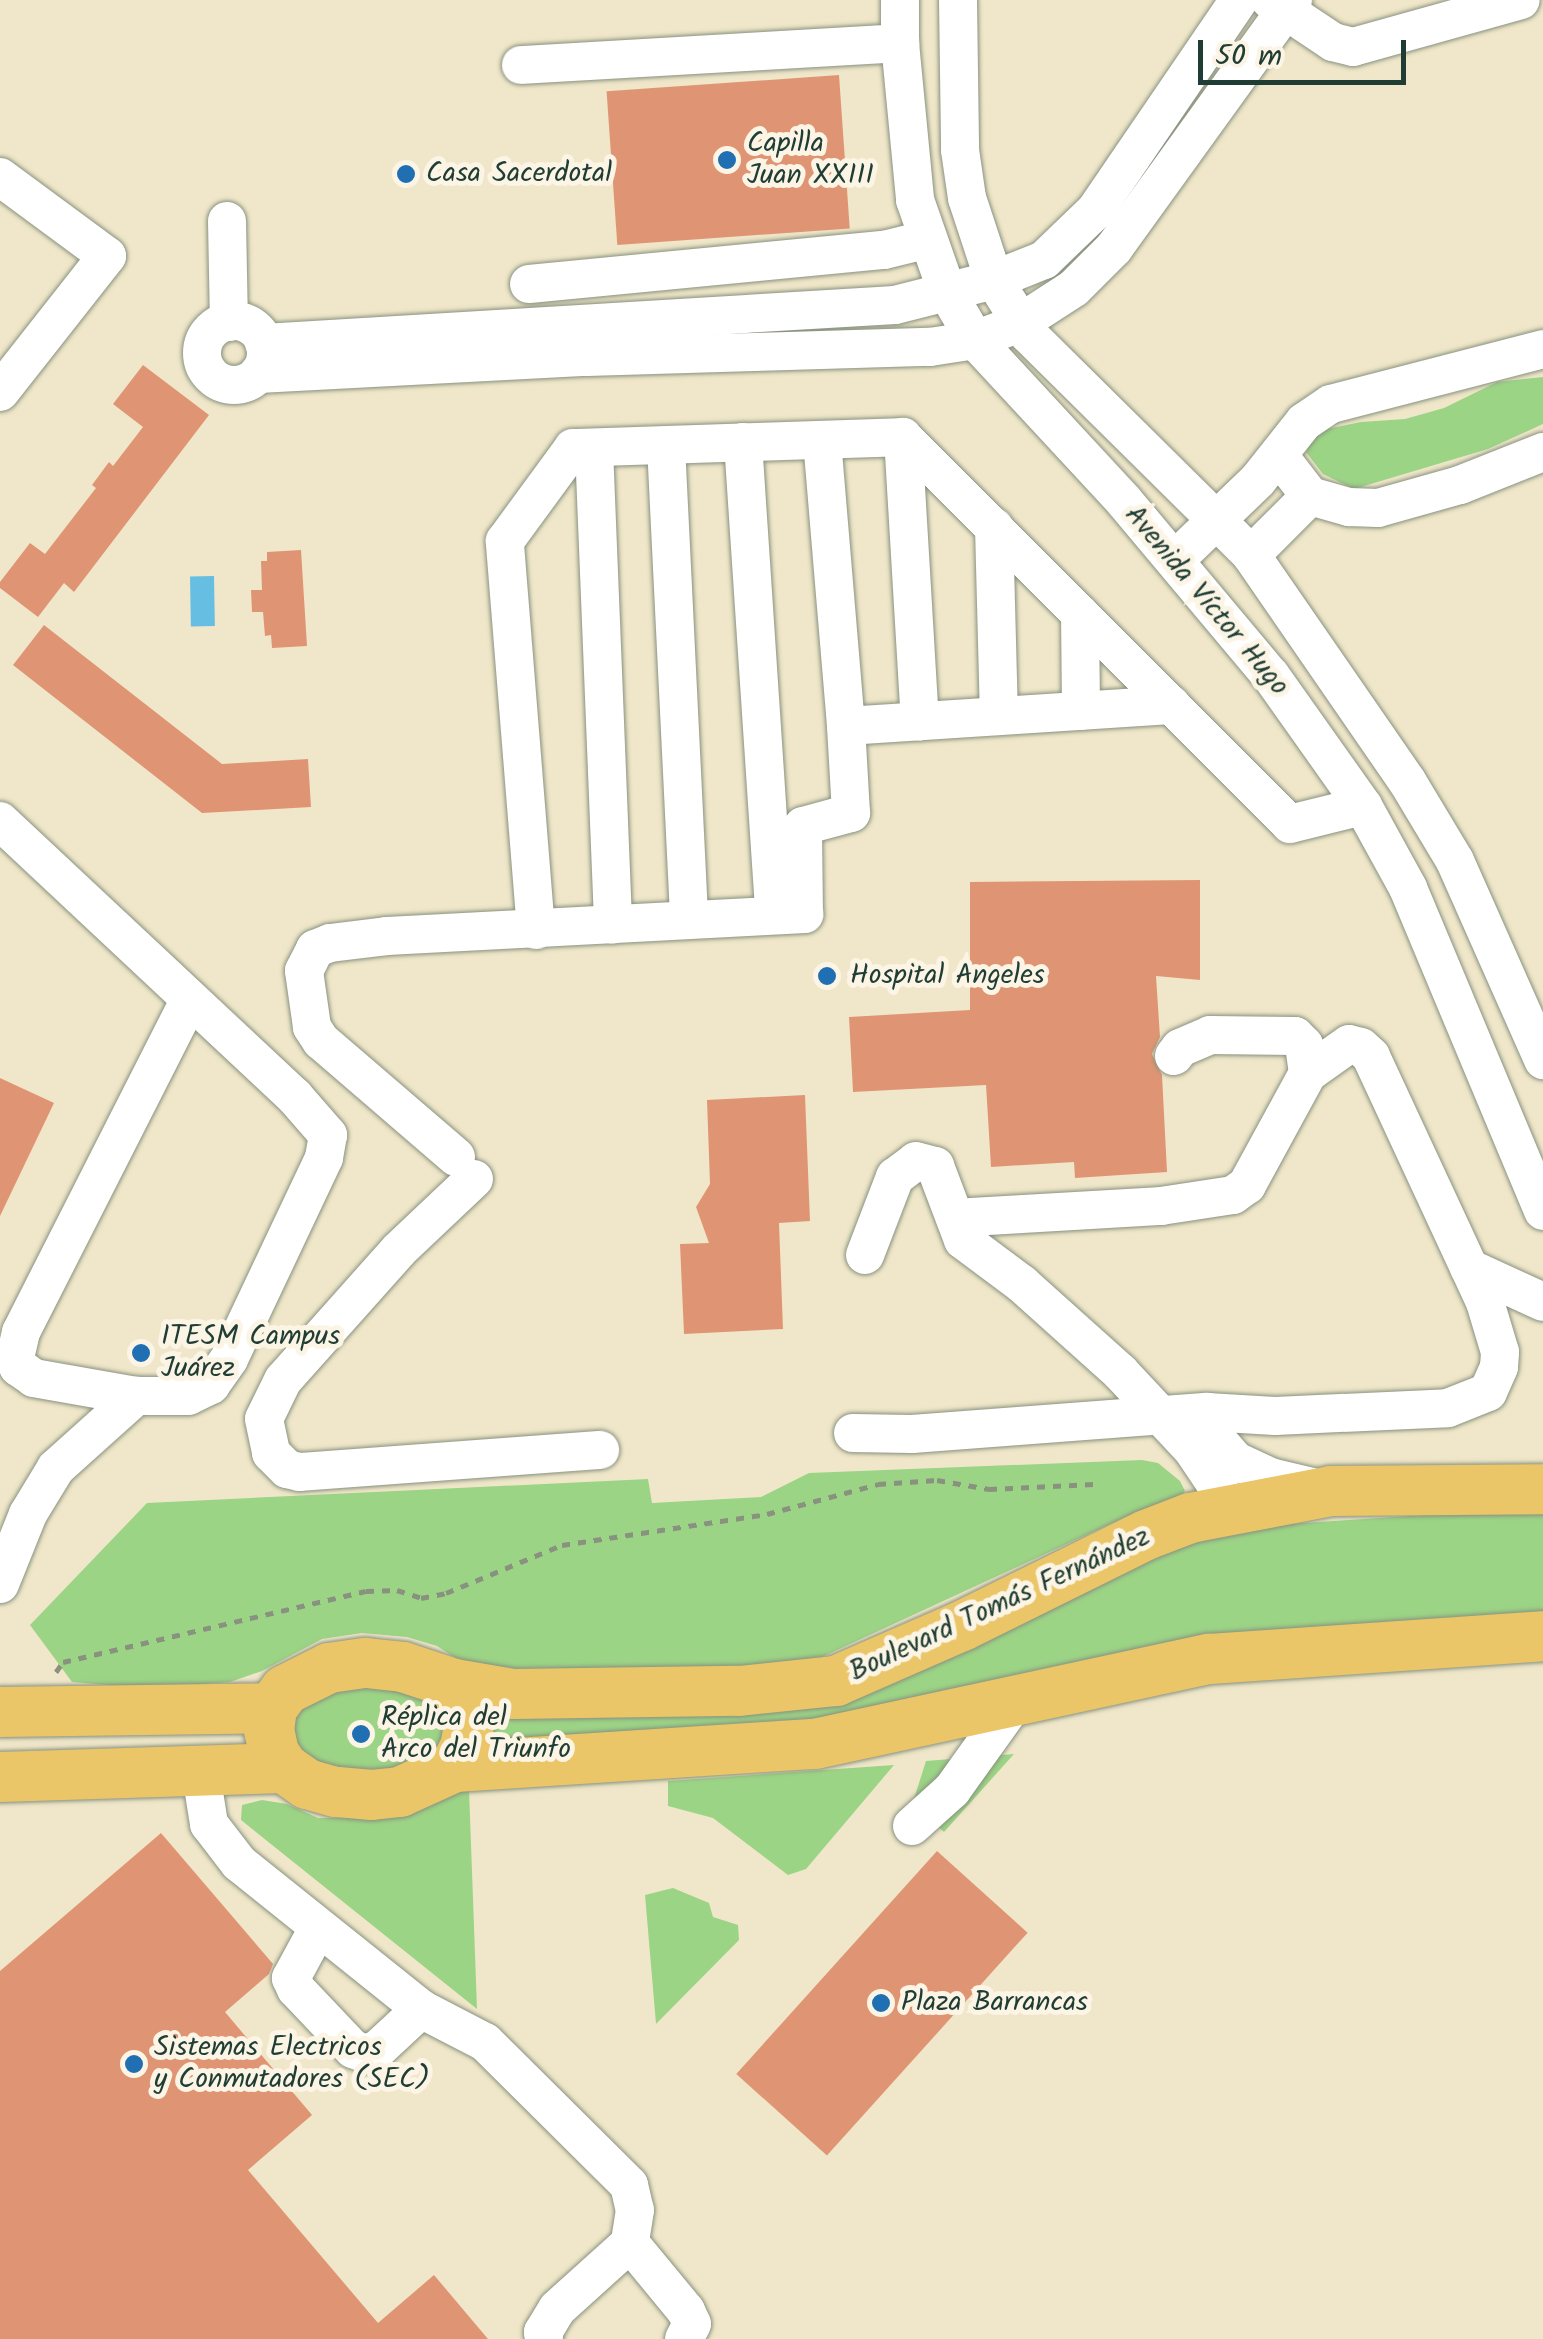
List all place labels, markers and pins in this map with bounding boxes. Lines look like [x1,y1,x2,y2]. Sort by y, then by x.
place label: Capilla Juan XXIII [747,127,874,193]
marker: Capilla Juan XXIII [716,149,738,171]
place label: Casa Sacerdotal [426,157,612,191]
marker: Casa Sacerdotal [395,163,417,185]
place label: Hospital Angeles [850,959,1045,993]
marker: Hospital Angeles [814,963,840,989]
place label: ITESM Campus Juárez [161,1320,340,1386]
marker: ITESM Campus Juárez [130,1342,152,1364]
place label: Réplica del Arco del Triunfo [381,1701,571,1767]
marker: Réplica del Arco del Triunfo [350,1723,372,1745]
place label: Plaza Barrancas [901,1986,1088,2020]
marker: Plaza Barrancas [870,1992,892,2014]
place label: Sistemas Electricos y Conmutadores (SEC) [154,2031,430,2097]
marker: Sistemas Electricos y Conmutadores (SEC) [123,2053,145,2075]

